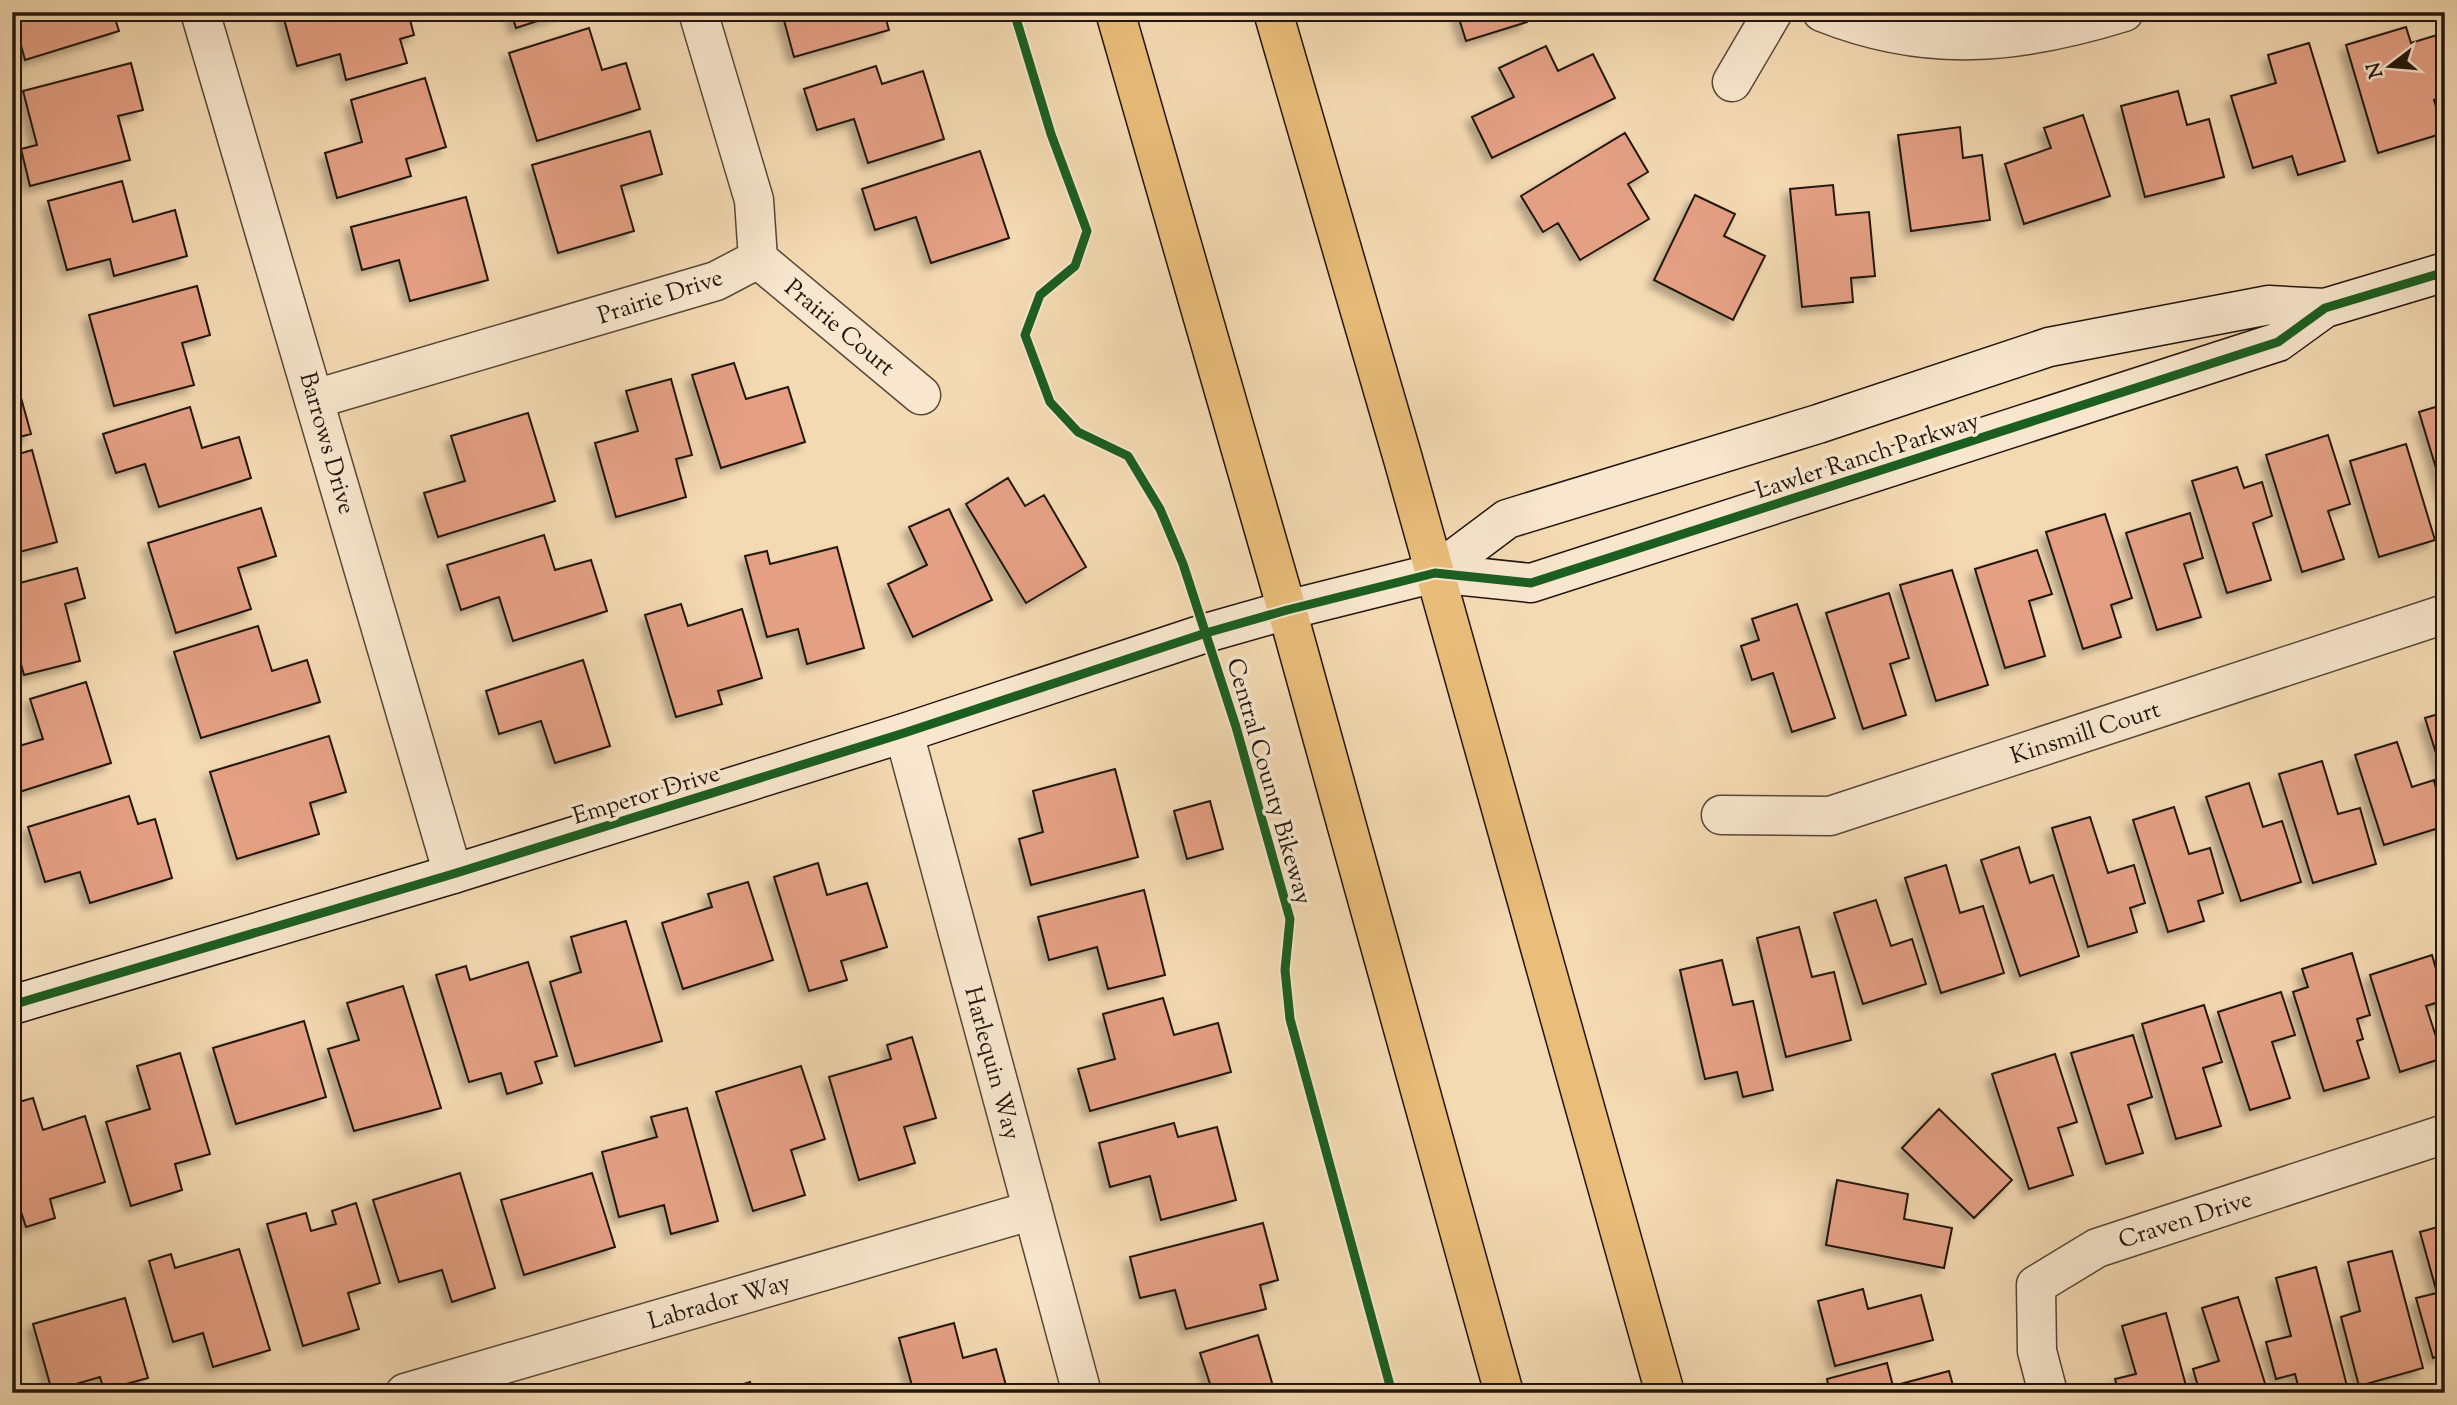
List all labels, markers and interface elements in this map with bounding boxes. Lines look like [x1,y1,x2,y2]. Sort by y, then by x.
north arrow [2356,32,2426,102]
text: N [2361,59,2391,81]
street label: Prairie Drive [594,262,728,334]
street label: Prairie Court [776,272,901,385]
street label: Barrows Drive [290,368,363,519]
street label: Lawler Ranch Parkway [1752,405,1984,509]
street label: Central County Bikeway [1217,654,1320,909]
street label: Kinsmill Court [2006,694,2165,774]
street label: Emperor Drive [569,757,725,834]
street label: Harlequin Way [954,983,1028,1144]
street label: Craven Drive [2114,1183,2257,1259]
street label: Labrador Way [644,1266,795,1339]

